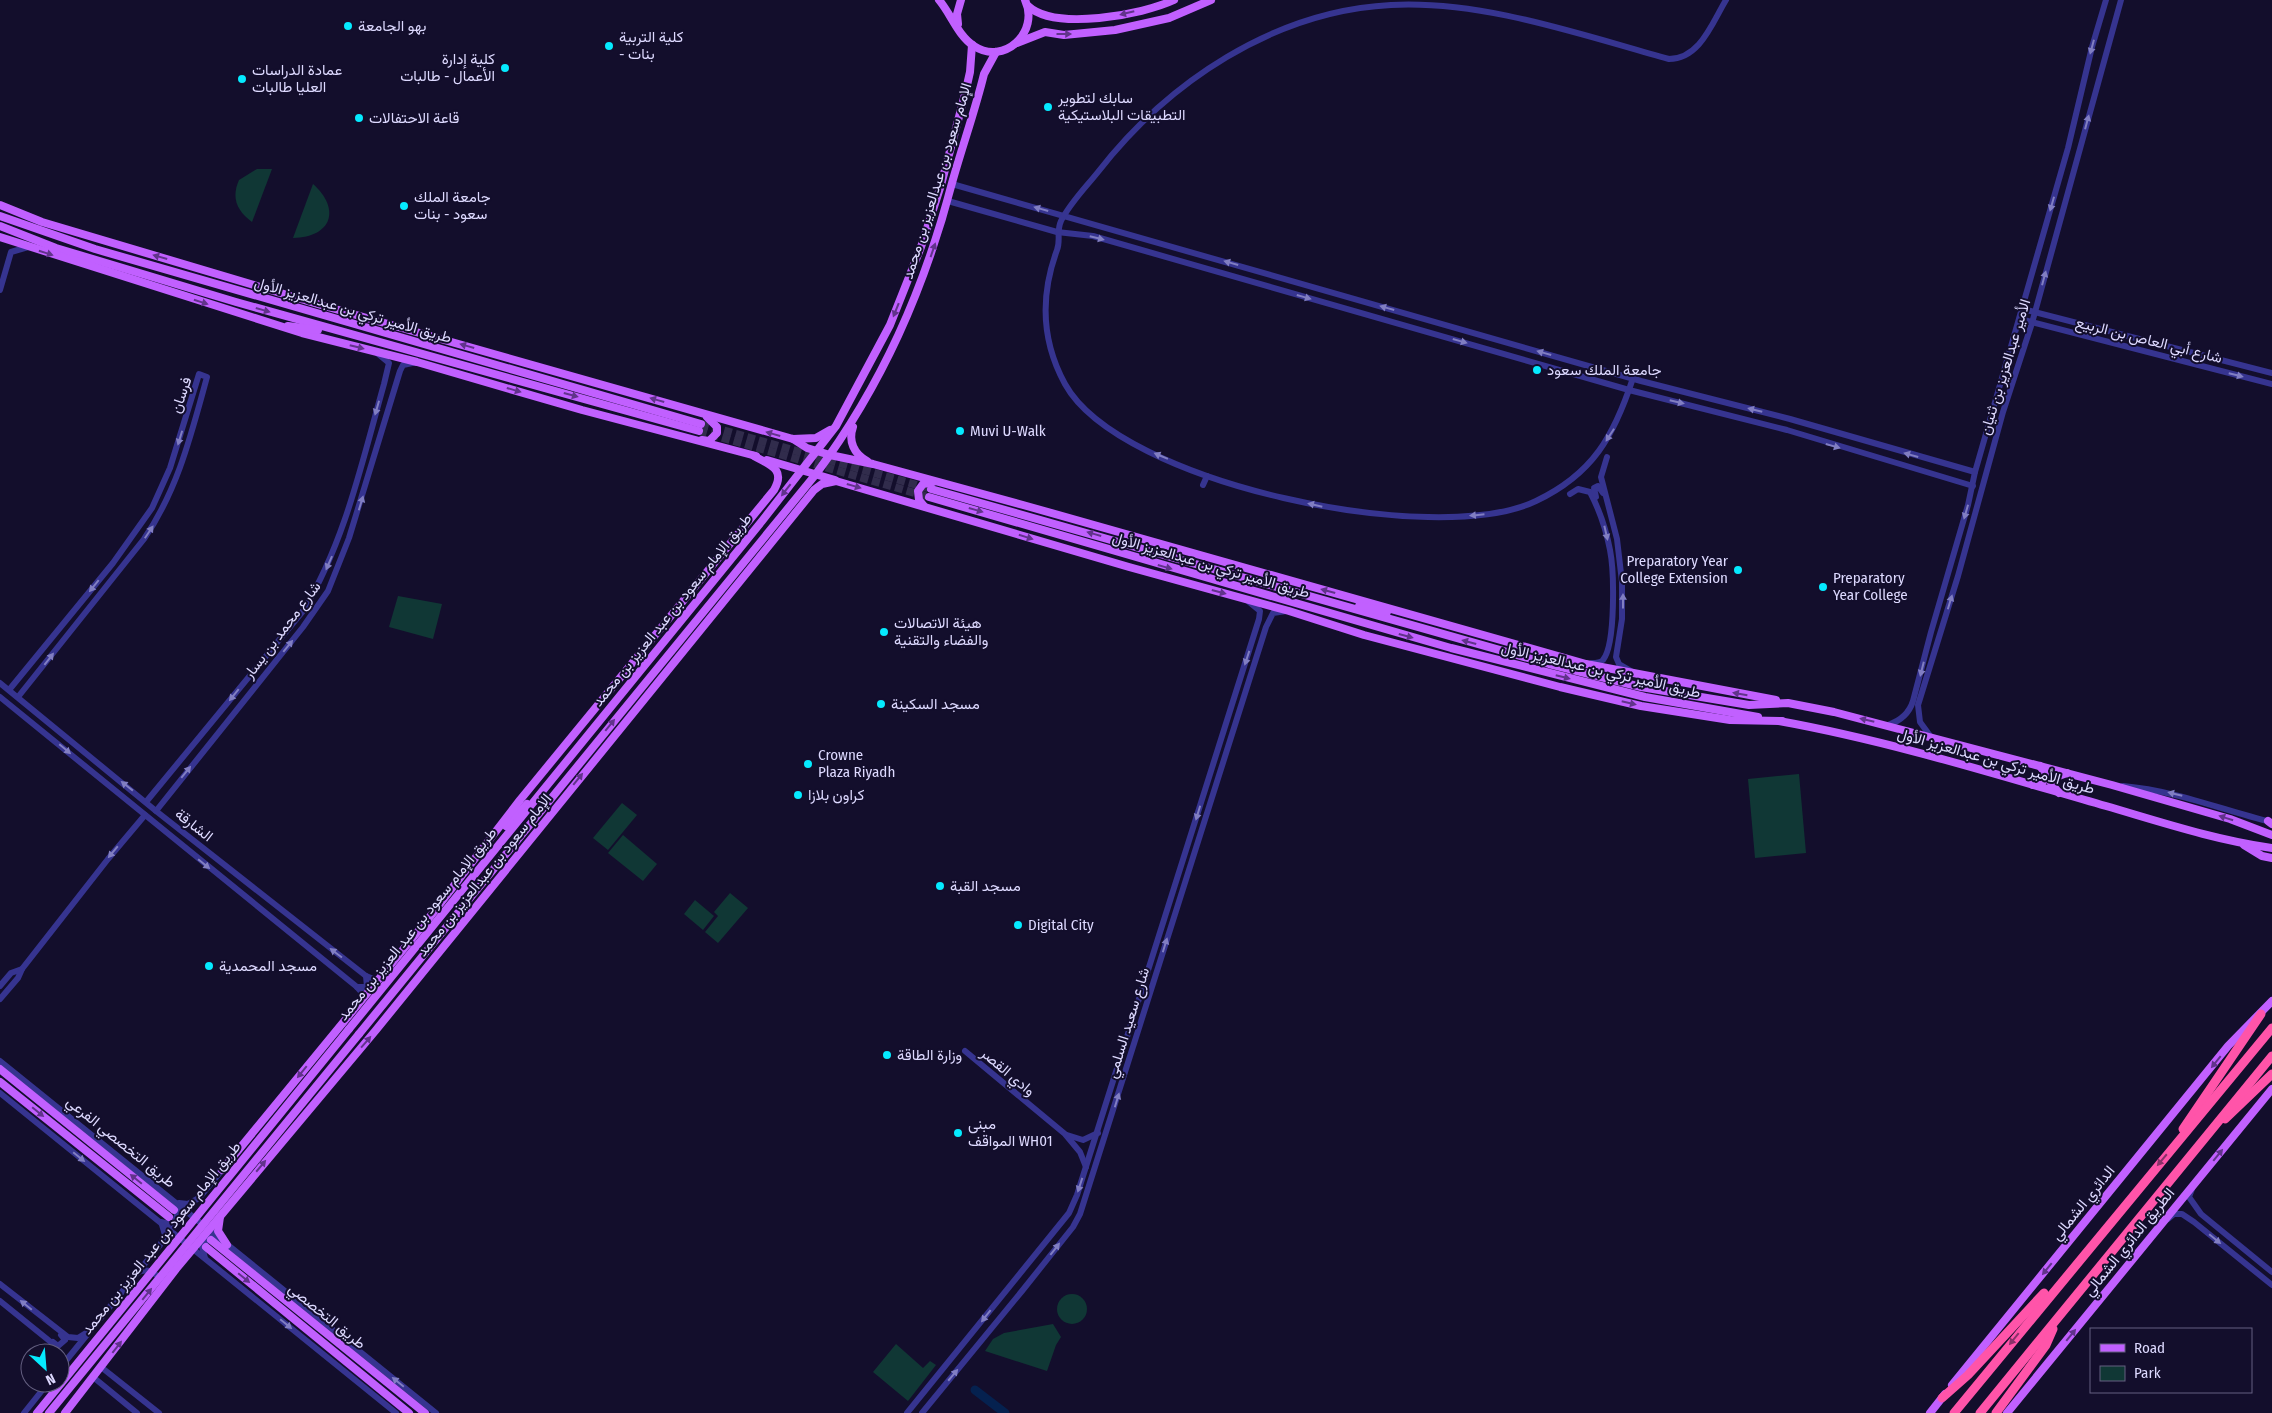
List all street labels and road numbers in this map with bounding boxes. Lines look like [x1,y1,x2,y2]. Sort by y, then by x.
street label: الإمام سعود بن عبدالعزيز بن محمد [899,81,976,282]
street label: طريق الأمير تركي بن عبدالعزيز الأول [251,273,454,351]
street label: الأمير عبدالعزيز بن ثنيان [1976,297,2035,437]
street label: شارع أبي العاص بن الربيع [2073,313,2224,371]
street label: فرسان [166,374,196,416]
street label: طريق الإمام سعود بن عبد العزيز بن محمد [589,510,756,711]
street label: طريق الأمير تركي بن عبدالعزيز الأول [1109,528,1312,606]
street label: شارع محمد بن يسار [239,578,326,684]
street label: طريق الأمير تركي بن عبدالعزيز الأول [1499,638,1703,706]
street label: طريق الأمير تركي بن عبدالعزيز الأول [1894,724,2097,802]
street label: الإمام سعود بن عبدالعزيز بن محمد [413,790,556,961]
street label: الشارقة [171,805,217,845]
street label: طريق الإمام سعود بن عبد العزيز بن محمد [334,824,501,1025]
street label: شارع سعيد السلمي [1103,965,1157,1082]
street label: وادي القصر [974,1043,1039,1103]
street label: طريق التخصصي الفرعي [60,1092,179,1195]
street label: طريق الإمام سعود بن عبد العزيز بن محمد [78,1138,245,1339]
street label: الدائري الشمالي [2047,1162,2122,1246]
street label: الطريق الدائري الشمالي [2080,1184,2181,1302]
street label: طريق التخصصي [282,1279,369,1356]

